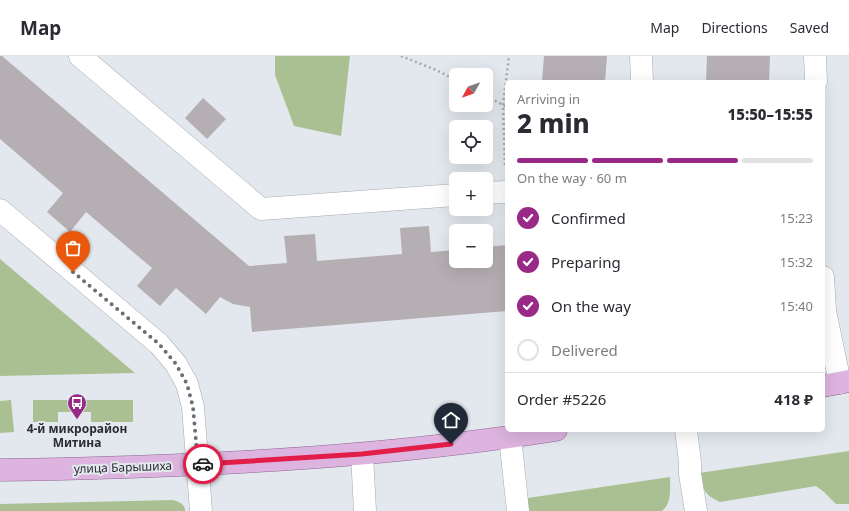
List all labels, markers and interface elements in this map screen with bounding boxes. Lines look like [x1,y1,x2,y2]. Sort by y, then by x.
text: Map [20,15,61,41]
text: Map [650,18,679,37]
text: Directions [701,18,768,37]
text: Saved [790,18,829,37]
north arrow [449,68,493,112]
map controls [449,68,493,268]
text: Arriving in [517,90,580,108]
text: 15:50–15:55 [728,104,813,124]
text: 2 min [517,105,590,141]
button: locate [449,120,493,164]
text: On the way · 60 m [517,169,627,187]
button: + [449,172,493,216]
icon: check [517,207,539,229]
text: Confirmed [551,208,626,228]
text: 15:23 [780,209,813,227]
button: − [449,224,493,268]
pin [56,231,90,272]
icon: bag [62,237,84,259]
icon: check [517,251,539,273]
text: Preparing [551,252,621,272]
text: 15:32 [780,253,813,271]
icon: check [517,295,539,317]
text: On the way [551,296,631,316]
text: 15:40 [780,297,813,315]
text: Delivered [551,340,618,360]
text: Order #5226 [517,389,606,409]
text: 418 ₽ [774,389,813,409]
bus stop icon: 4-й микрорайон Митина [66,392,88,420]
pin [434,403,468,444]
icon: home [440,409,462,431]
place label: 4-й микрорайон Митина [27,420,127,451]
courier [183,444,223,484]
icon: car [192,453,214,475]
street label: улица Барышиха [74,457,172,477]

